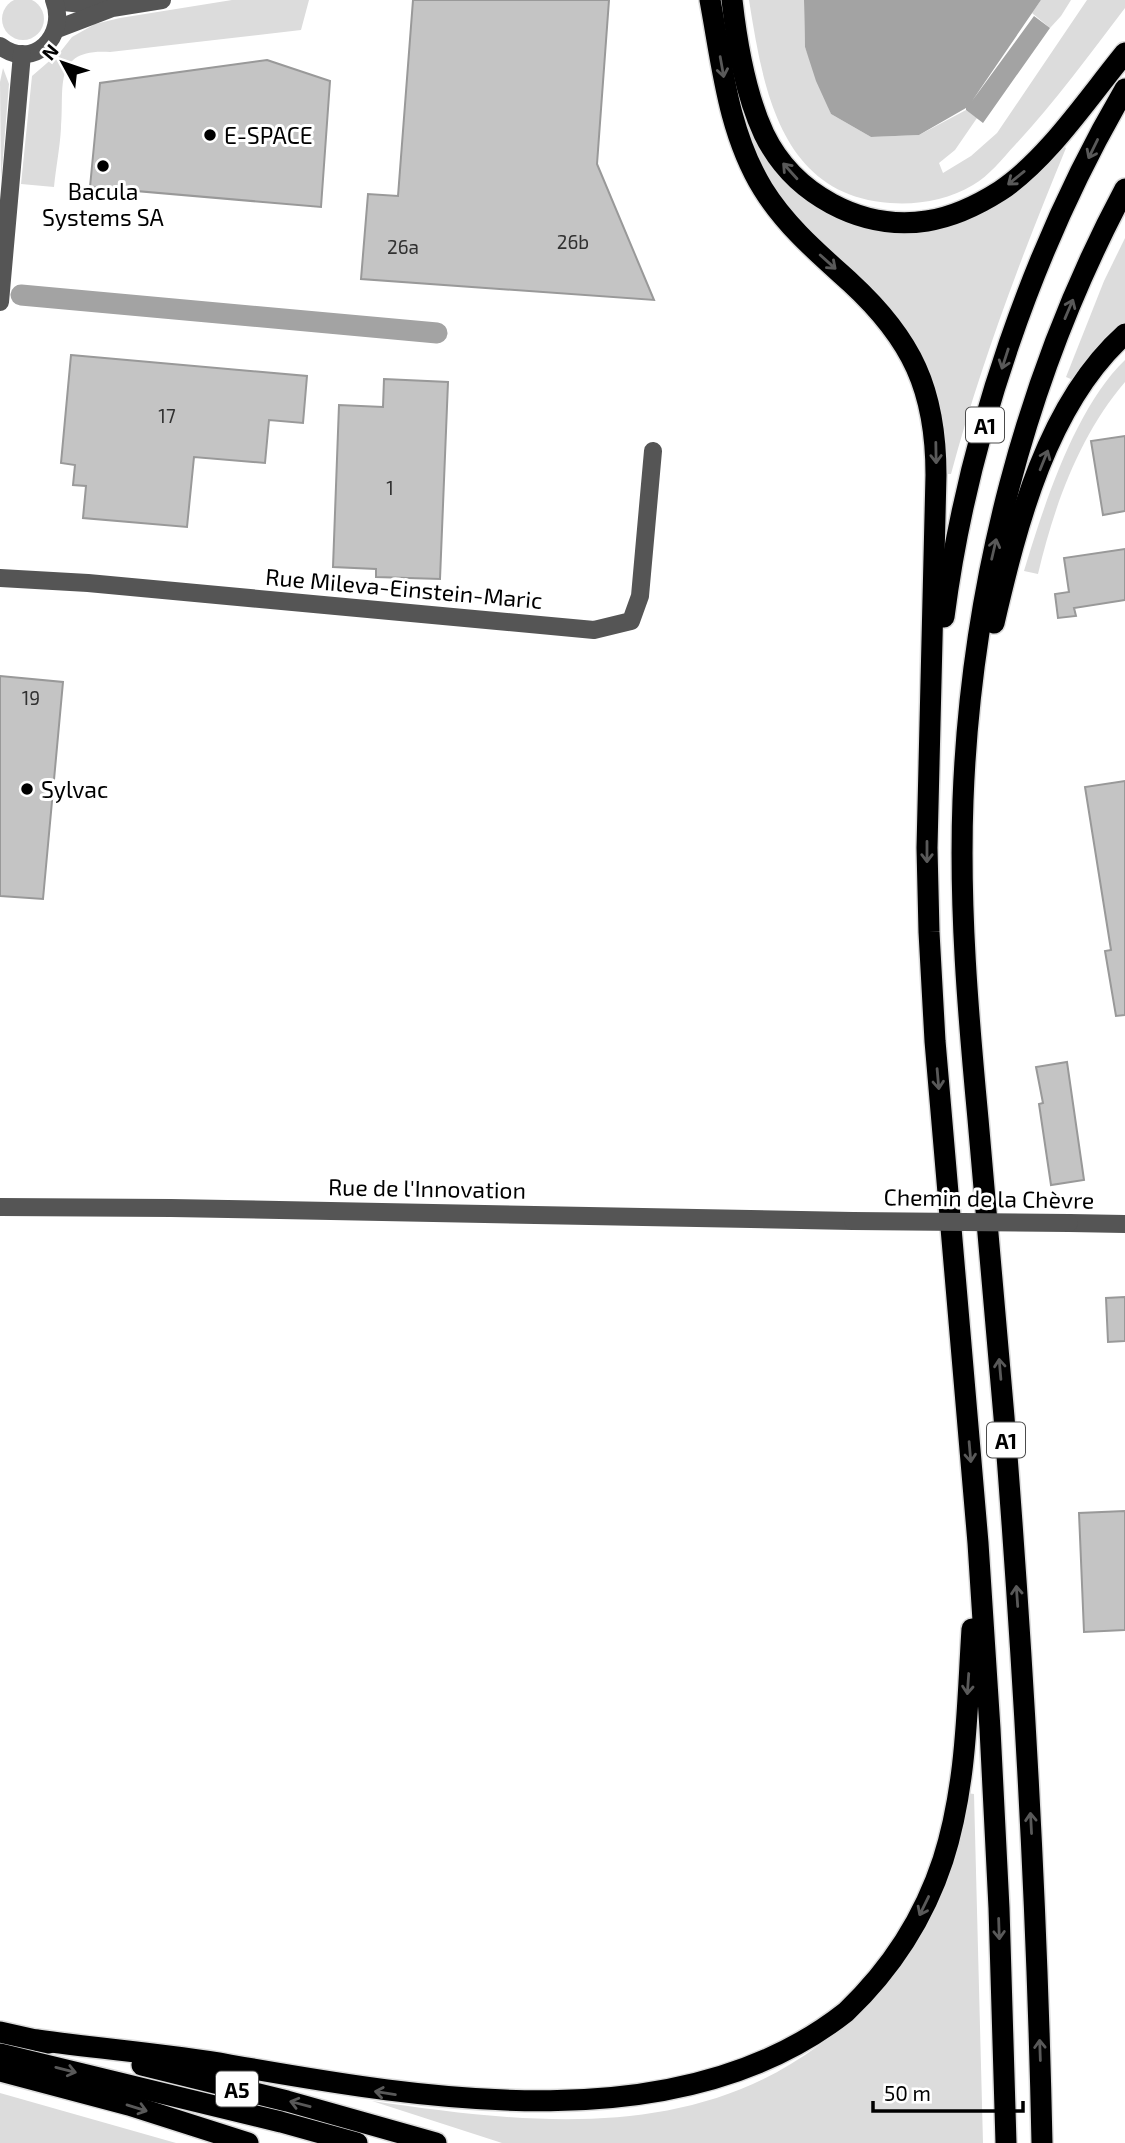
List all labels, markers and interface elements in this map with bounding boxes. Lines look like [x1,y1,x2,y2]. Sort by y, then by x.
north arrow [28,28,98,98]
text: N [36,39,63,64]
one-way arrow [716,55,729,78]
place label: E-SPACE [224,121,313,149]
marker: E-SPACE [202,127,218,143]
one-way arrow [1085,138,1099,159]
marker: Bacula Systems SA [95,158,111,174]
one-way arrow [782,162,798,180]
one-way arrow [1008,171,1026,186]
place label: Bacula Systems SA [42,177,165,231]
house number: 26b [557,230,589,253]
house number: 26a [387,235,419,258]
one-way arrow [819,254,837,270]
one-way arrow [1063,299,1076,320]
one-way arrow [998,347,1010,369]
house number: 17 [158,404,176,427]
road number: A1 [966,408,1004,442]
one-way arrow [929,441,942,464]
one-way arrow [1038,450,1051,471]
house number: 1 [386,476,394,499]
one-way arrow [988,538,1002,561]
street label: Rue Mileva-Einstein-Maric [264,562,544,614]
house number: 19 [22,686,40,709]
place label: Sylvac [41,775,108,803]
marker: Sylvac [19,781,35,797]
one-way arrow [920,840,934,863]
one-way arrow [932,1067,945,1090]
street label: Rue de l'Innovation [328,1172,526,1204]
street label: Chemin de la Chèvre [883,1182,1095,1214]
one-way arrow [993,1358,1006,1381]
road number: A1 [987,1422,1025,1458]
one-way arrow [964,1441,977,1463]
one-way arrow [1010,1585,1023,1608]
one-way arrow [962,1673,975,1696]
one-way arrow [1024,1812,1037,1835]
one-way arrow [917,1895,930,1916]
one-way arrow [993,1917,1006,1940]
one-way arrow [1033,2039,1046,2062]
one-way arrow [54,2064,77,2077]
scale bar [873,2070,1024,2114]
road number: A5 [216,2072,258,2106]
text: 50 m [884,2080,931,2105]
one-way arrow [374,2086,397,2099]
one-way arrow [289,2097,312,2110]
one-way arrow [126,2102,148,2115]

